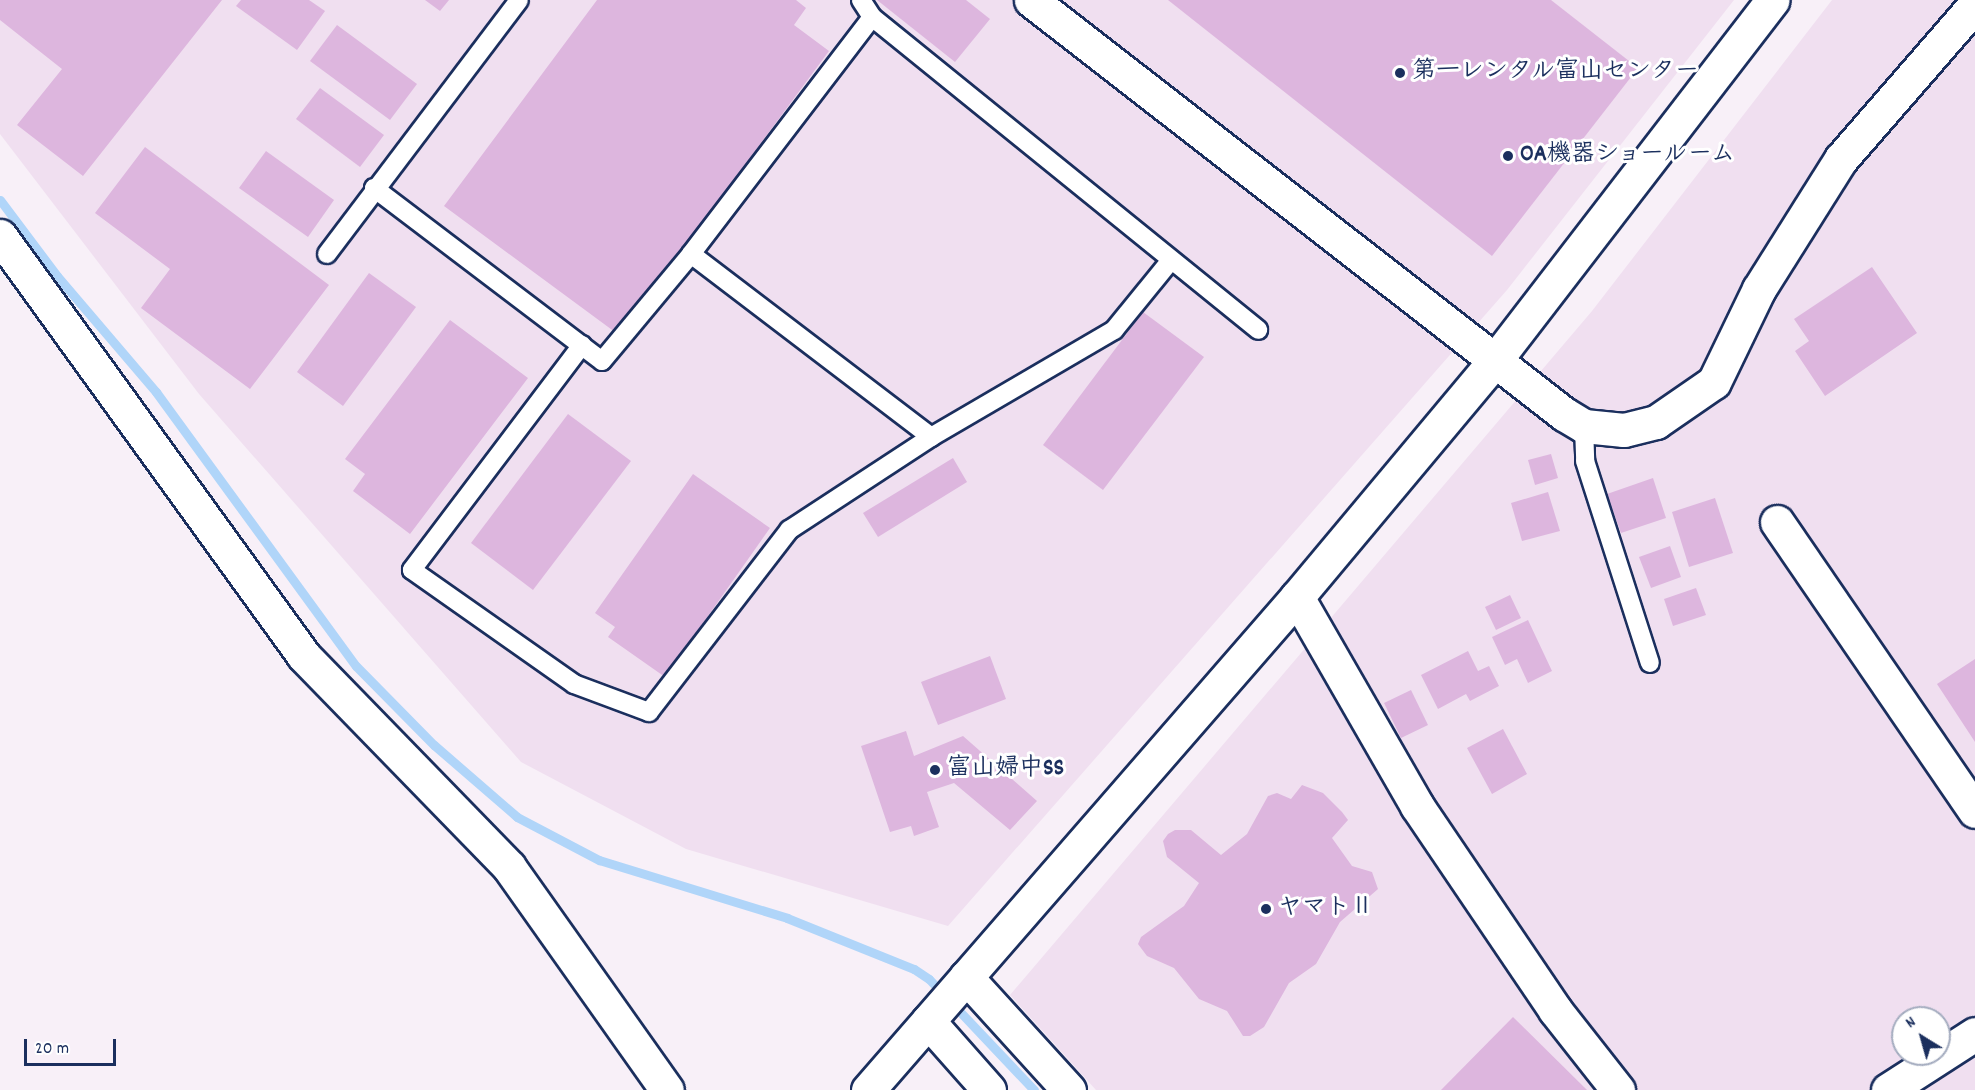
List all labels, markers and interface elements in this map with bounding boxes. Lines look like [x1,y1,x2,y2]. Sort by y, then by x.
place label: 第一レンタル富山センター [1412,59,1700,87]
marker: 第一レンタル富山センター [1393,66,1407,80]
place label: OA機器ショールーム [1520,142,1739,170]
marker: OA機器ショールーム [1501,149,1515,163]
place label: 富山婦中SS [947,756,1064,784]
marker: 富山婦中SS [928,763,942,777]
place label: ヤマトⅡ [1278,895,1374,923]
marker: ヤマトⅡ [1259,902,1273,916]
north arrow [1891,1006,1951,1066]
text: N [1901,1011,1921,1034]
scale bar [27,1027,118,1065]
text: 20 m [35,1037,69,1062]

